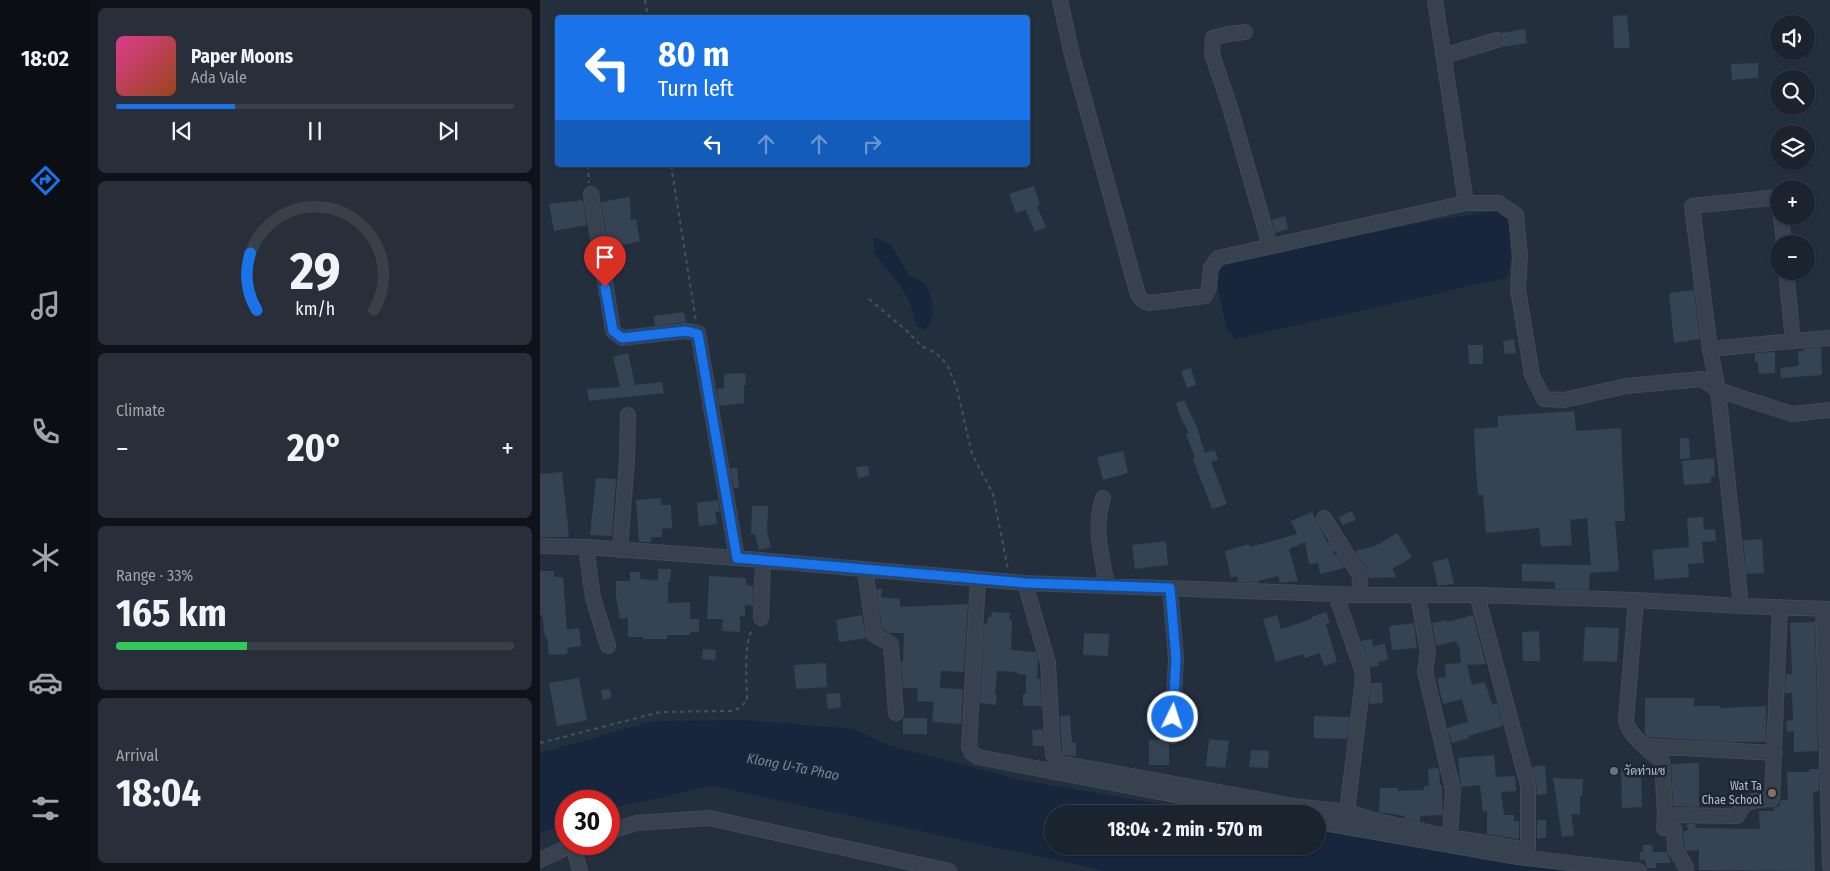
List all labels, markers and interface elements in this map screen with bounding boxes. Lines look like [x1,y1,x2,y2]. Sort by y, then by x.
map controls [1770,15,1815,280]
button: sound [1770,15,1815,60]
text: 80 m [658,33,730,75]
icon: left [575,35,640,100]
text: 18:02 [21,45,69,72]
text: Paper Moons [191,45,293,68]
text: Ada Vale [191,68,247,87]
button: search [1770,70,1815,115]
text: Turn left [658,75,734,102]
icon: previous [168,117,196,145]
icon: pause [301,117,329,145]
icon: next [434,117,462,145]
button: layers [1770,125,1815,170]
icon: left [699,130,727,158]
icon: ahead [752,130,780,158]
icon: ahead [805,130,833,158]
icon: right [858,130,886,158]
icon: directions [28,163,63,198]
button: + [1770,180,1815,225]
button: − [1770,235,1815,280]
pin [584,236,626,287]
text: 29 [289,240,340,303]
icon: arrive [591,243,619,271]
icon: music [28,288,63,323]
text: km/h [295,298,335,320]
text: Climate [116,401,165,420]
icon: phone [28,414,63,449]
text: 20° [287,425,343,471]
text: − [116,432,129,465]
text: + [501,432,514,465]
icon: climate [28,540,63,575]
text: Range · 33% [116,566,193,585]
text: 165 km [116,590,227,636]
icon: car [28,665,63,700]
position arrow [1146,690,1198,742]
text: Arrival [116,746,158,765]
water label: Klong U-Ta Phao [745,750,841,784]
place label: วัดท่าแซ [1624,764,1665,778]
marker: วัดท่าแซ [1608,765,1620,777]
text: 18:04 [116,770,201,816]
place label: Wat Ta Chae School [1702,779,1762,807]
marker: Wat Ta Chae School [1766,787,1778,799]
speed limit sign: 30 [555,790,620,855]
icon: filters [28,791,63,826]
text: 18:04 · 2 min · 570 m [1108,818,1262,841]

